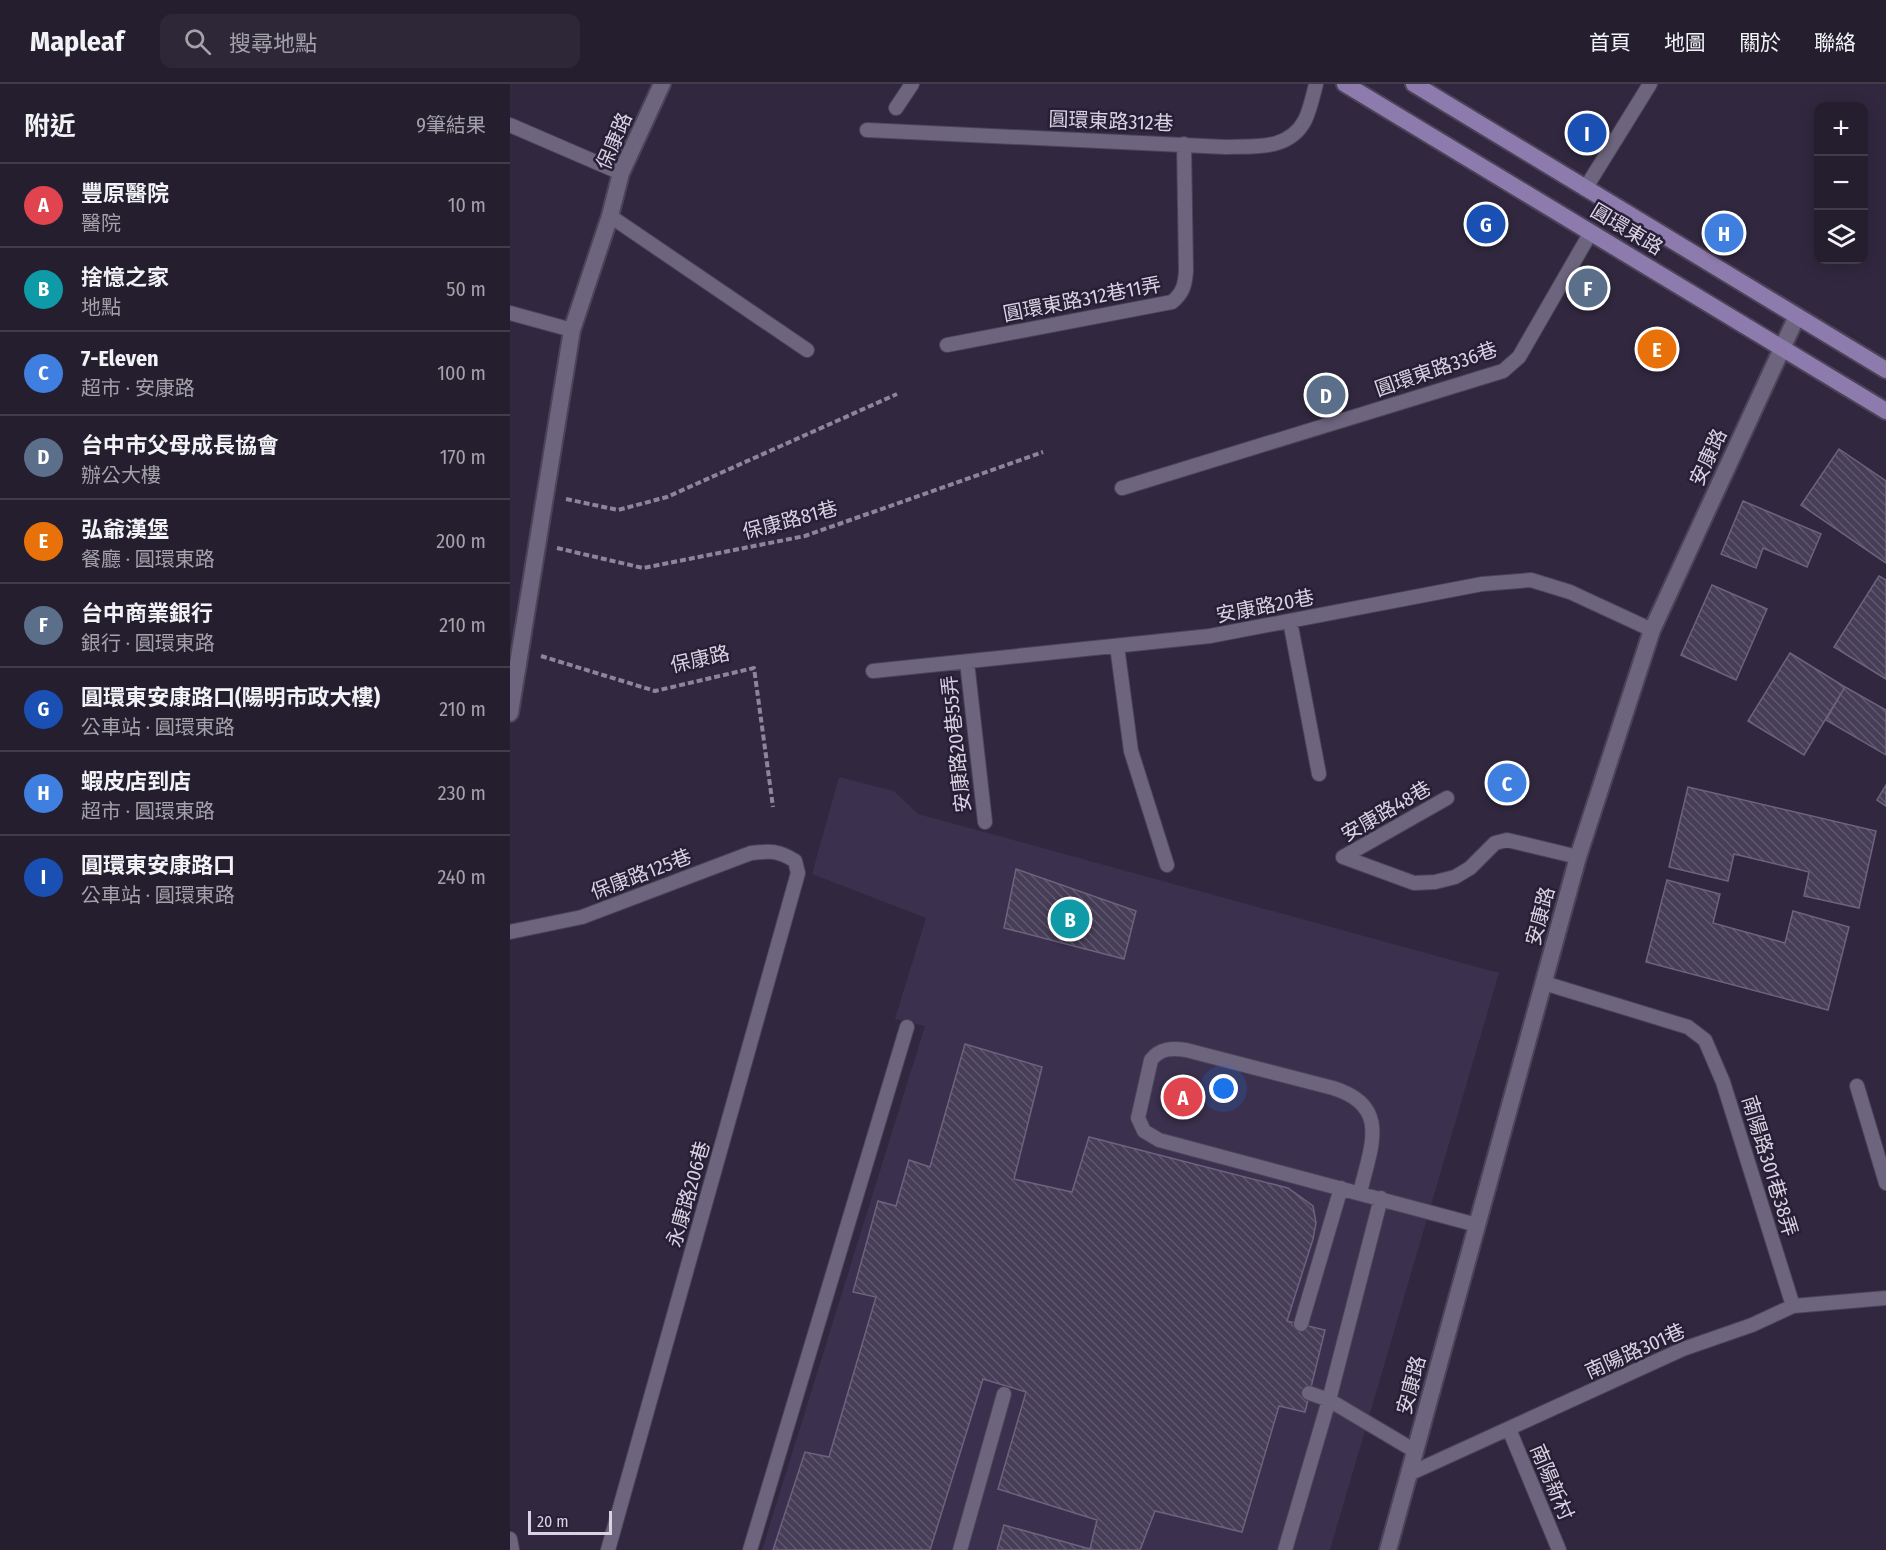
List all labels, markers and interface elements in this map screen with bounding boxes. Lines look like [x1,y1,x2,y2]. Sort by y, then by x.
search box [160,14,580,68]
text: Mapleaf [30,25,124,58]
icon: search [181,25,214,58]
text: 搜尋地點 [229,30,317,57]
text: 首頁 [1589,30,1631,56]
text: 地圖 [1664,30,1706,56]
text: 關於 [1739,30,1781,56]
text: 聯絡 [1814,30,1856,56]
map controls [1814,102,1868,264]
button: + [1814,102,1868,156]
street label: 圓環東路312巷 [1048,107,1174,135]
street label: 保康路 [591,109,637,173]
pin: I [1568,110,1606,156]
text: 附近 [24,111,76,142]
text: 9筆結果 [416,113,486,137]
button: − [1814,156,1868,210]
text: 豐原醫院 [81,180,169,207]
text: A [38,193,49,217]
text: 10 m [448,193,486,217]
street label: 圓環東路 [1587,198,1667,260]
pin: G [1466,202,1506,246]
pin: H [1704,210,1744,256]
button: layers [1814,210,1868,264]
text: 醫院 [81,211,121,235]
text: 捨憶之家 [81,264,169,291]
pin: F [1568,266,1608,310]
street label: 圓環東路312巷11弄 [1001,272,1163,326]
text: B [38,277,49,301]
text: 50 m [446,277,486,301]
text: 地點 [81,295,121,319]
pin: E [1638,326,1676,372]
street label: 圓環東路336巷 [1372,337,1500,401]
text: 7-Eleven [81,345,159,372]
text: C [38,361,49,385]
text: 100 m [437,361,486,385]
pin: D [1306,372,1346,418]
text: 超市 · 安康路 [81,376,195,400]
street label: 安康路 [1684,425,1732,489]
text: 台中市父母成長協會 [81,432,279,459]
text: D [38,445,49,469]
text: 170 m [440,445,486,469]
text: 辦公大樓 [81,463,161,487]
street label: 保康路81巷 [740,496,840,544]
text: 弘爺漢堡 [81,516,169,543]
text: E [39,529,48,553]
text: 200 m [436,529,486,553]
text: 餐廳 · 圓環東路 [81,547,215,571]
street label: 安康路20巷 [1214,585,1316,627]
text: 台中商業銀行 [81,600,213,627]
text: F [39,613,48,637]
text: 210 m [439,613,486,637]
text: 銀行 · 圓環東路 [81,631,215,655]
street label: 保康路 [668,641,732,677]
street label: 安康路20巷55弄 [937,674,975,814]
text: 圓環東安康路口(陽明市政大樓) [81,684,380,711]
text: G [38,697,49,721]
text: 210 m [439,697,486,721]
text: 公車站 · 圓環東路 [81,715,235,739]
pin: C [1488,760,1526,806]
text: 蝦皮店到店 [81,768,191,795]
street label: 安康路48巷 [1337,776,1435,846]
text: H [37,781,50,805]
text: 230 m [438,781,486,805]
text: 超市 · 圓環東路 [81,799,215,823]
street label: 保康路125巷 [587,844,695,904]
text: 圓環東安康路口 [81,852,235,879]
text: I [41,865,46,889]
text: 240 m [437,865,486,889]
text: 公車站 · 圓環東路 [81,883,235,907]
street label: 安康路 [1521,884,1559,948]
pin: B [1050,896,1090,942]
pin: A [1164,1074,1202,1120]
your location [1209,1074,1238,1103]
street label: 南陽路301巷38弄 [1737,1093,1803,1239]
street label: 永康路206巷 [661,1138,715,1250]
street label: 南陽路301巷 [1581,1318,1689,1384]
street label: 安康路 [1392,1353,1430,1417]
street label: 南陽新村 [1525,1440,1579,1524]
scale bar [528,1508,612,1536]
text: 20 m [537,1512,568,1531]

